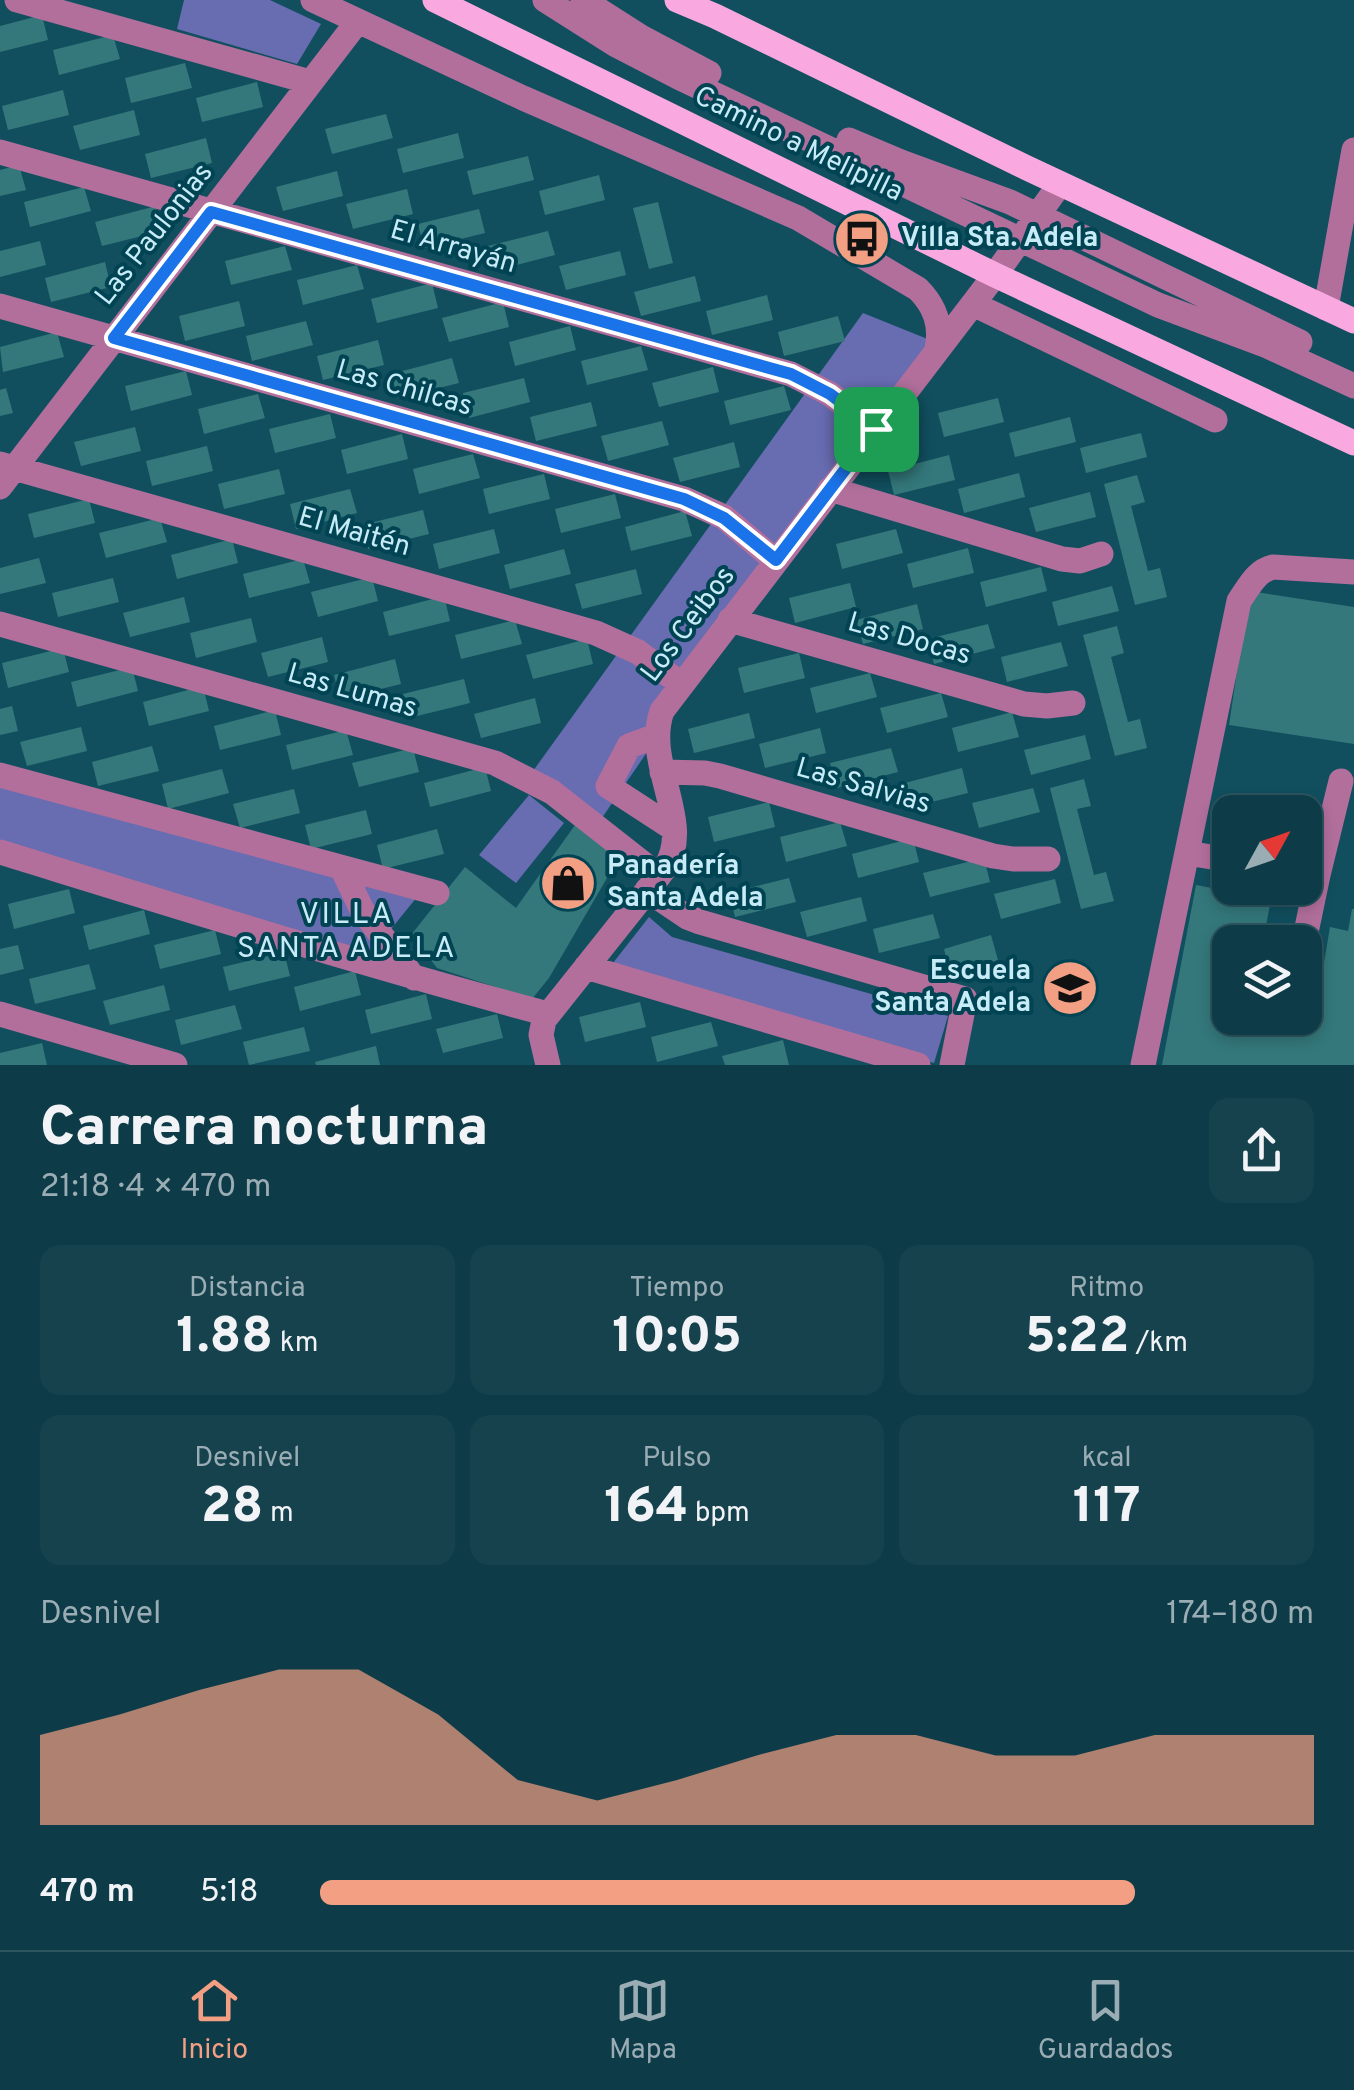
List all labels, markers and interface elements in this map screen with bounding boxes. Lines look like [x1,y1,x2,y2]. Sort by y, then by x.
street label: Camino a Melipilla [688,79,908,211]
street label: Las Paulonias [88,156,222,314]
bus stop icon: Villa Sta. Adela [832,209,892,269]
street label: El Arrayán [386,213,520,283]
place label: Villa Sta. Adela [901,221,1098,257]
street label: Las Chilcas [332,352,476,426]
pin [834,387,919,472]
icon: arrive [849,402,904,457]
street label: El Maitén [294,500,414,566]
street label: Los Ceibos [634,560,744,690]
street label: Las Docas [843,605,975,675]
street label: Las Lumas [283,656,421,728]
street label: Las Salvias [792,751,934,823]
north arrow [1212,795,1322,905]
map controls [1212,795,1322,1035]
place label: Panadería Santa Adela [607,849,764,917]
shop icon: Panadería Santa Adela [538,853,598,913]
district label: VILLA SANTA ADELA [237,897,457,968]
button: layers [1212,925,1322,1035]
place label: Escuela Santa Adela [874,954,1031,1022]
school or university icon: Escuela Santa Adela [1040,958,1100,1018]
text: Carrera nocturna [40,1095,488,1165]
button: share [1209,1098,1314,1203]
text: 21:18 · 4 × 470 m [40,1168,271,1208]
text: Distancia [189,1271,306,1307]
text: Tiempo [630,1271,724,1307]
text: Ritmo [1069,1271,1144,1307]
text: 1.88 [176,1307,273,1370]
text: 10:05 [612,1307,742,1370]
text: 5:22 [1025,1307,1129,1370]
text: km [273,1326,318,1362]
text: /km [1129,1326,1188,1362]
text: Desnivel [194,1441,300,1477]
text: Pulso [643,1441,711,1477]
text: kcal [1082,1441,1132,1477]
text: 28 [201,1477,263,1540]
text: 164 [604,1477,688,1540]
text: 117 [1073,1477,1141,1540]
text: m [263,1496,294,1532]
text: bpm [688,1496,750,1532]
text: Desnivel [40,1595,161,1635]
text: 174–180 m [1166,1595,1314,1635]
text: 470 m [40,1873,135,1913]
text: 5:18 [200,1873,259,1913]
tab: Inicio [181,1973,248,2069]
tab: Mapa [609,1973,677,2069]
tab: Guardados [1038,1973,1173,2069]

